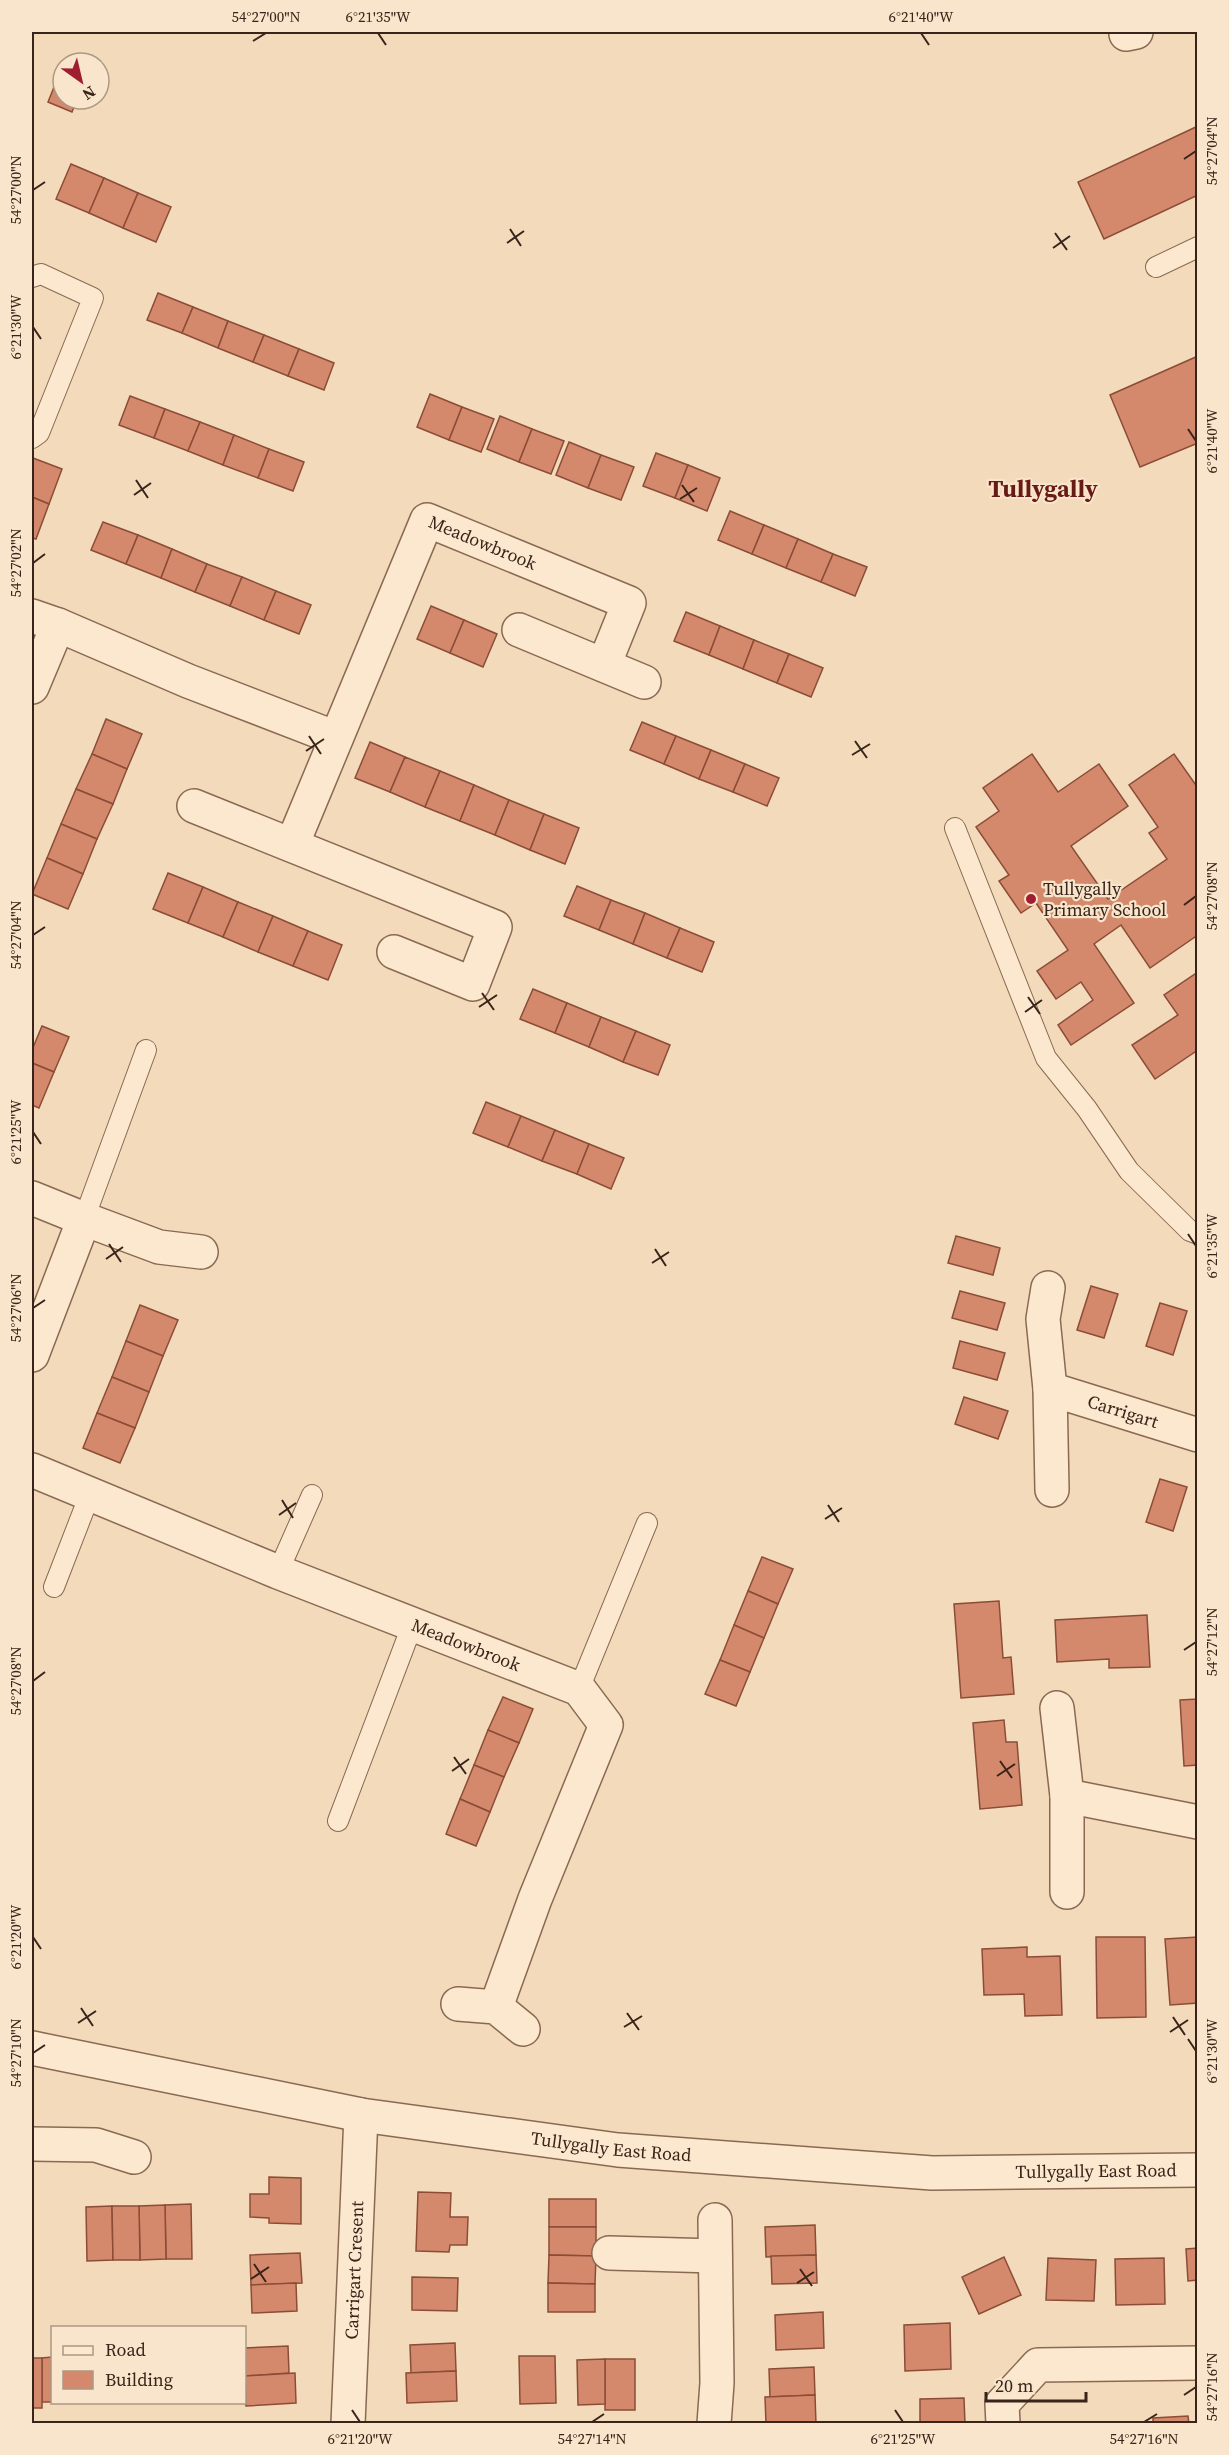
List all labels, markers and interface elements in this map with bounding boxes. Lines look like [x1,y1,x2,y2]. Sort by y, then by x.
text: 54°27'00"N [231,6,301,27]
text: 6°21'35"W [346,6,411,27]
text: 6°21'40"W [889,6,954,27]
north arrow [51,51,111,111]
text: N [78,81,100,106]
text: 54°27'04"N [1201,116,1222,186]
text: 54°27'00"N [5,155,26,225]
text: 6°21'30"W [5,294,26,359]
text: 6°21'40"W [1201,408,1222,473]
district label: Tullygally [988,472,1098,505]
street label: Meadowbrook [425,509,541,576]
text: 54°27'02"N [5,528,26,598]
text: 54°27'08"N [1201,861,1222,931]
place label: Tullygally Primary School [1043,876,1166,922]
marker: Tullygally Primary School [1024,892,1038,906]
text: 54°27'04"N [5,900,26,970]
text: 6°21'25"W [5,1099,26,1164]
text: 6°21'35"W [1201,1213,1222,1278]
text: 54°27'06"N [5,1273,26,1343]
street label: Carrigart [1084,1388,1162,1434]
text: 54°27'12"N [1201,1607,1222,1677]
street label: Meadowbrook [408,1612,524,1677]
text: 54°27'08"N [5,1646,26,1716]
text: 6°21'20"W [5,1904,26,1969]
text: 54°27'10"N [5,2018,26,2088]
text: 6°21'30"W [1201,2018,1222,2083]
street label: Tullygally East Road [529,2125,692,2167]
street label: Tullygally East Road [1015,2157,1177,2184]
street label: Carrigart Cresent [339,2200,369,2340]
legend [51,2326,246,2404]
text: Road [105,2337,146,2362]
text: 54°27'16"N [1201,2352,1222,2422]
scale bar [986,2365,1086,2403]
text: Building [105,2367,173,2392]
text: 20 m [995,2373,1033,2398]
text: 6°21'20"W [328,2428,393,2449]
text: 54°27'14"N [557,2428,627,2449]
text: 6°21'25"W [871,2428,936,2449]
text: 54°27'16"N [1109,2428,1179,2449]

